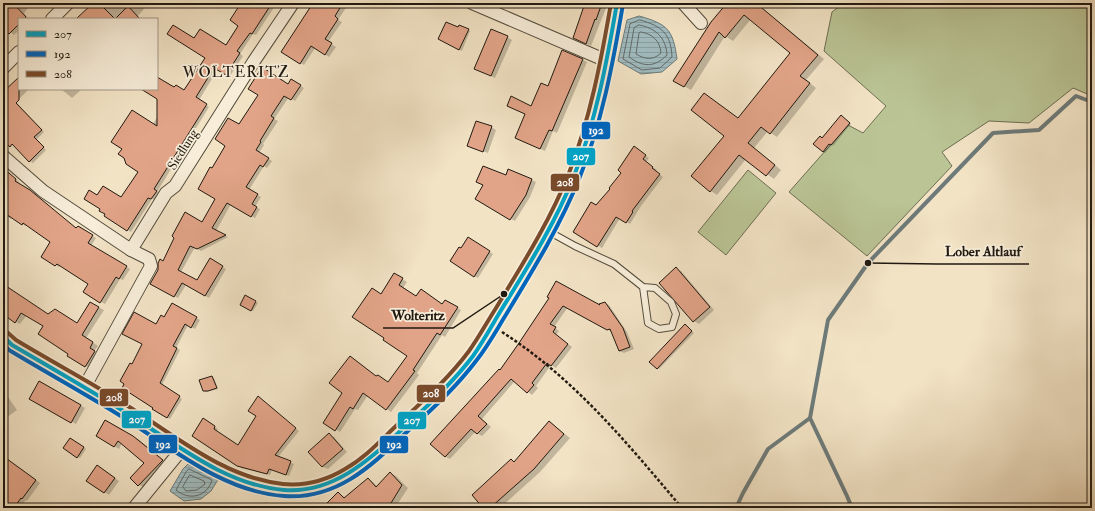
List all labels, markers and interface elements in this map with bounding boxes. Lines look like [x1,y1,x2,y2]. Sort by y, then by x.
legend [18,18,158,90]
text: 207 [54,27,72,42]
text: 192 [54,47,70,62]
district label: WOLTERITZ [181,63,290,82]
text: 208 [54,67,72,82]
line badge: 192 [581,121,611,140]
text: 192 [588,124,604,137]
street label: Siedlung [164,125,202,173]
line badge: 207 [566,147,596,166]
text: 207 [573,150,590,163]
line badge: 208 [550,173,580,192]
text: 208 [557,176,574,189]
callout: Lober Altlauf [937,238,1029,264]
text: Lober Altlauf [945,243,1023,260]
callout: Wolteritz [383,302,453,328]
text: Wolteritz [390,307,445,324]
line badge: 208 [416,384,446,403]
text: 208 [423,387,440,400]
line badge: 208 [99,388,129,407]
text: 208 [106,391,123,404]
line badge: 207 [121,410,152,429]
line badge: 207 [397,411,427,430]
text: 207 [129,413,146,426]
text: 207 [404,414,421,427]
line badge: 192 [148,434,178,454]
line badge: 192 [379,435,409,454]
text: 192 [155,438,171,451]
text: 192 [386,438,402,451]

